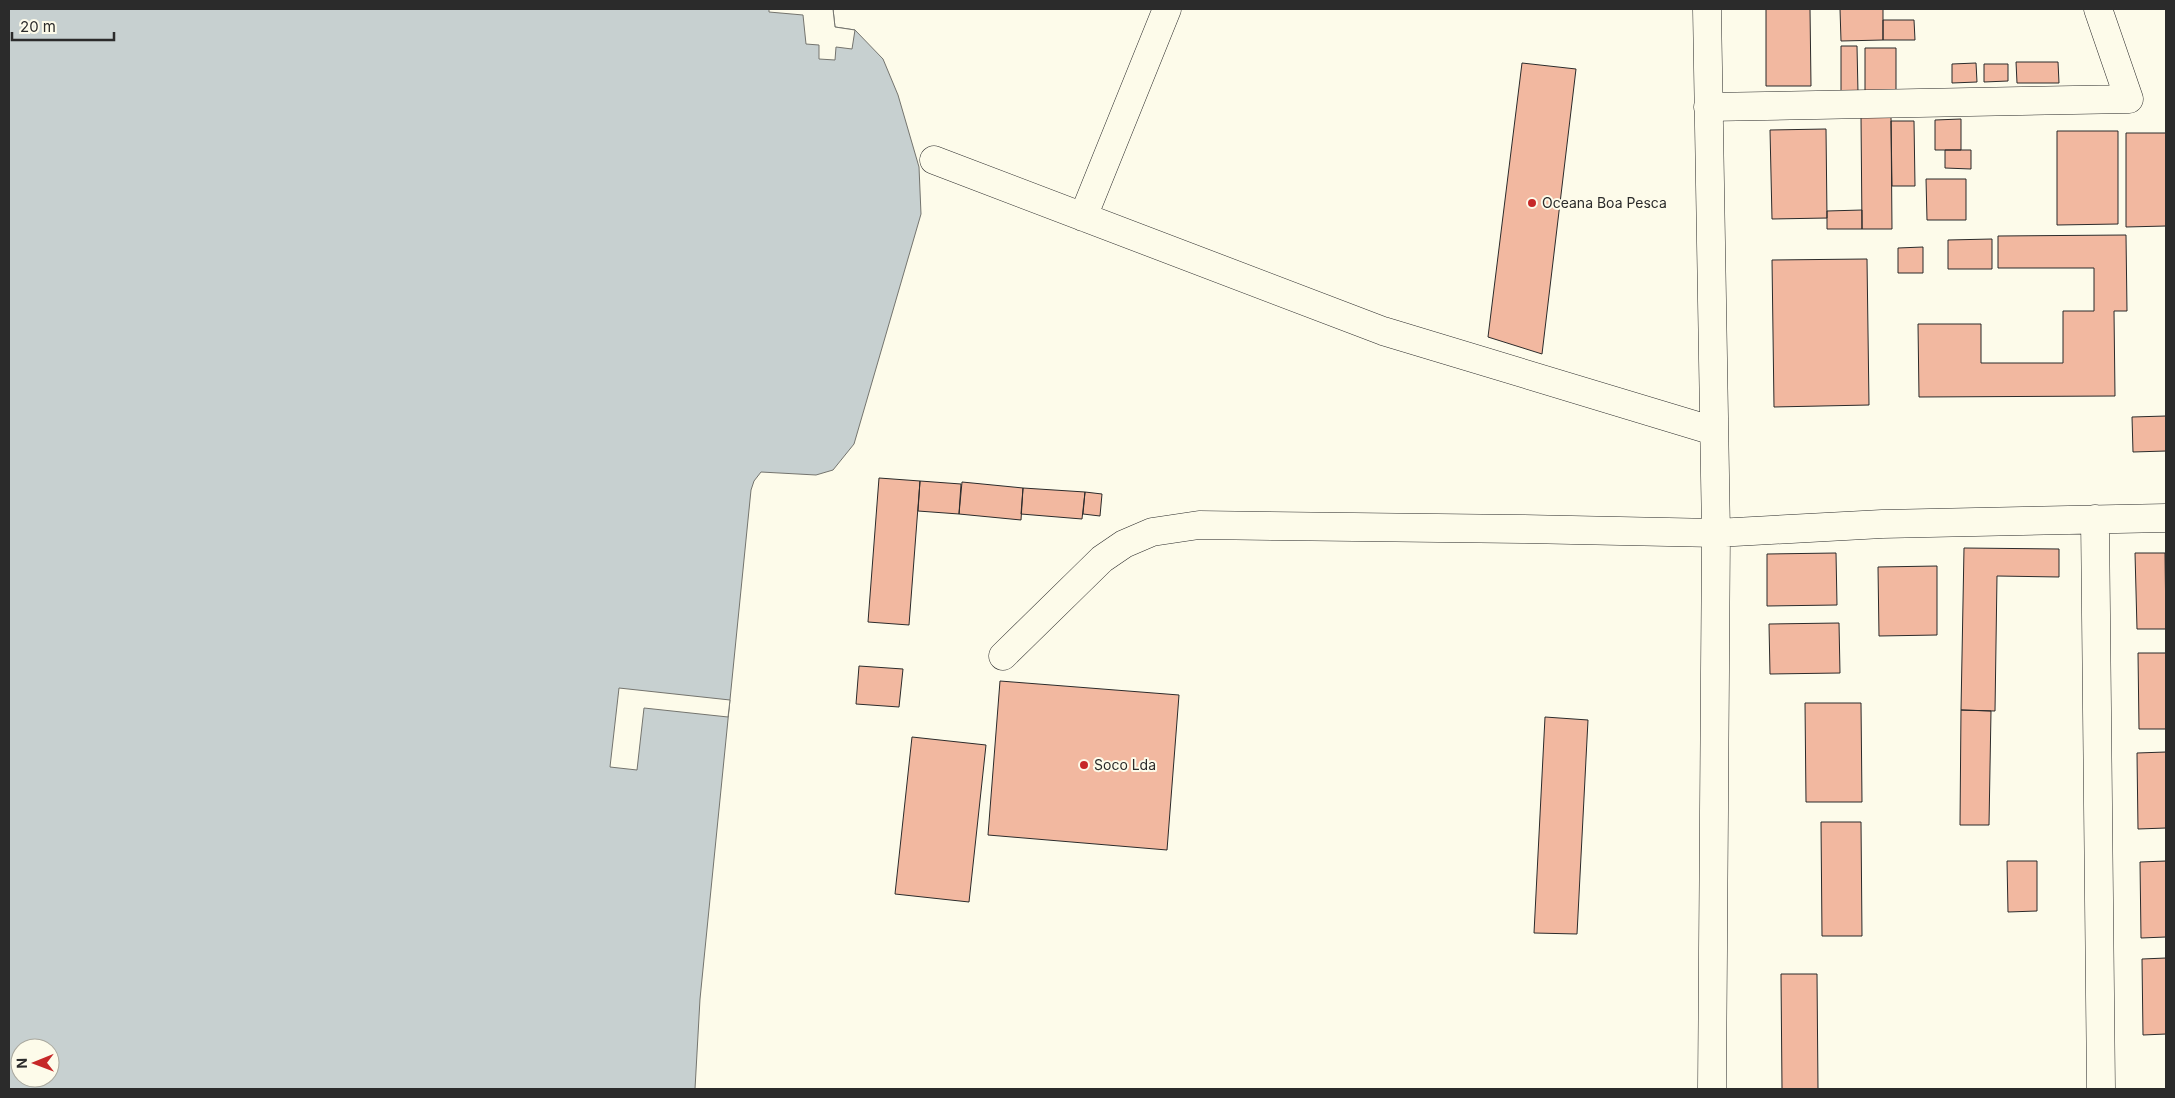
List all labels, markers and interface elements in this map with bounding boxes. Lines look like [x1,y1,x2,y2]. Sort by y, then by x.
scale bar [12,10,115,42]
text: 20 m [20,17,56,36]
place label: Oceana Boa Pesca [1542,194,1667,211]
marker: Oceana Boa Pesca [1526,197,1538,209]
place label: Soco Lda [1094,756,1156,773]
marker: Soco Lda [1078,759,1090,771]
north arrow [10,1038,60,1088]
text: N [13,1058,30,1069]

